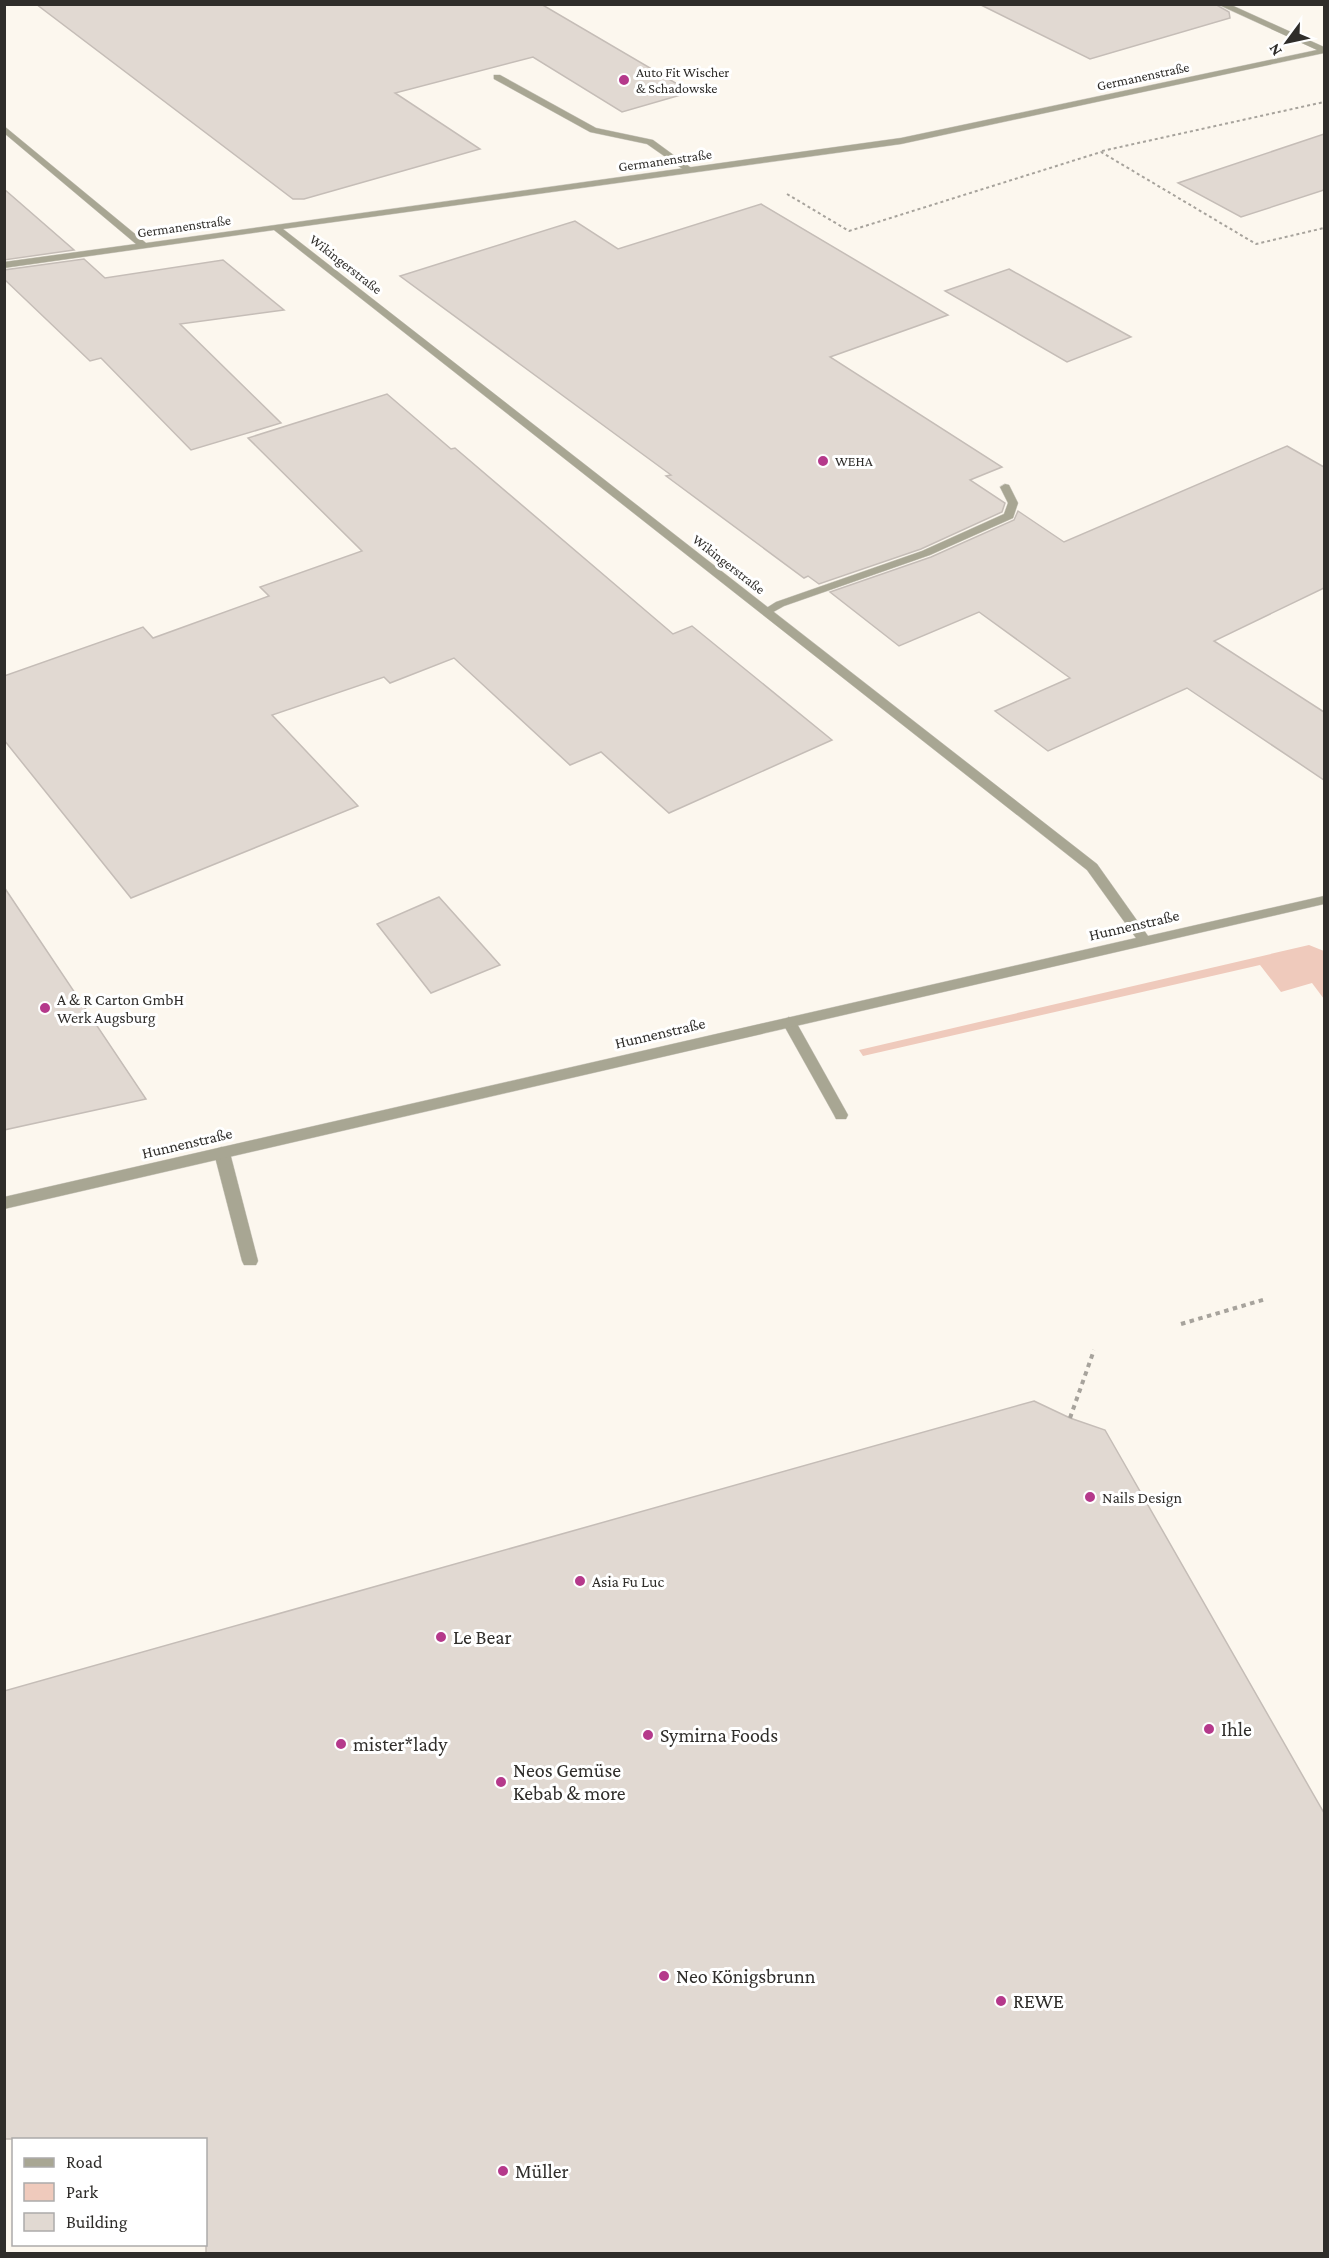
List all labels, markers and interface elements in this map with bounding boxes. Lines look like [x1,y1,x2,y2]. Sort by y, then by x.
north arrow [1257,12,1317,72]
text: N [1265,41,1285,59]
street label: Germanenstraße [1095,58,1191,94]
place label: Auto Fit Wischer & Schadowske [636,64,729,96]
marker: Auto Fit Wischer & Schadowske [617,73,631,87]
street label: Germanenstraße [617,146,713,174]
street label: Germanenstraße [136,212,232,240]
street label: Wikingerstraße [307,231,385,297]
place label: WEHA [835,453,873,469]
marker: WEHA [816,454,830,468]
street label: Wikingerstraße [690,531,768,597]
street label: Hunnenstraße [1087,906,1181,944]
place label: A & R Carton GmbH Werk Augsburg [57,991,184,1027]
marker: A & R Carton GmbH Werk Augsburg [38,1001,52,1015]
street label: Hunnenstraße [613,1014,707,1052]
street label: Hunnenstraße [140,1124,234,1162]
place label: Nails Design [1102,1489,1182,1507]
marker: Nails Design [1083,1490,1097,1504]
place label: Asia Fu Luc [592,1573,664,1590]
marker: Asia Fu Luc [573,1574,587,1588]
place label: Le Bear [453,1626,512,1648]
marker: Le Bear [434,1630,448,1644]
place label: Ihle [1221,1718,1252,1740]
marker: Ihle [1202,1722,1216,1736]
place label: Symirna Foods [660,1724,778,1747]
marker: Symirna Foods [641,1728,655,1742]
place label: mister*lady [353,1733,448,1756]
marker: mister*lady [334,1737,348,1751]
place label: Neos Gemüse Kebab & more [513,1759,626,1804]
marker: Neos Gemüse Kebab & more [494,1775,508,1789]
place label: Neo Königsbrunn [676,1965,816,1988]
marker: Neo Königsbrunn [657,1969,671,1983]
place label: REWE [1013,1990,1064,2012]
marker: REWE [994,1994,1008,2008]
legend [12,2138,207,2246]
text: Road [66,2152,103,2172]
place label: Müller [515,2160,569,2182]
marker: Müller [496,2164,510,2178]
text: Park [66,2182,98,2202]
text: Building [66,2212,128,2232]

